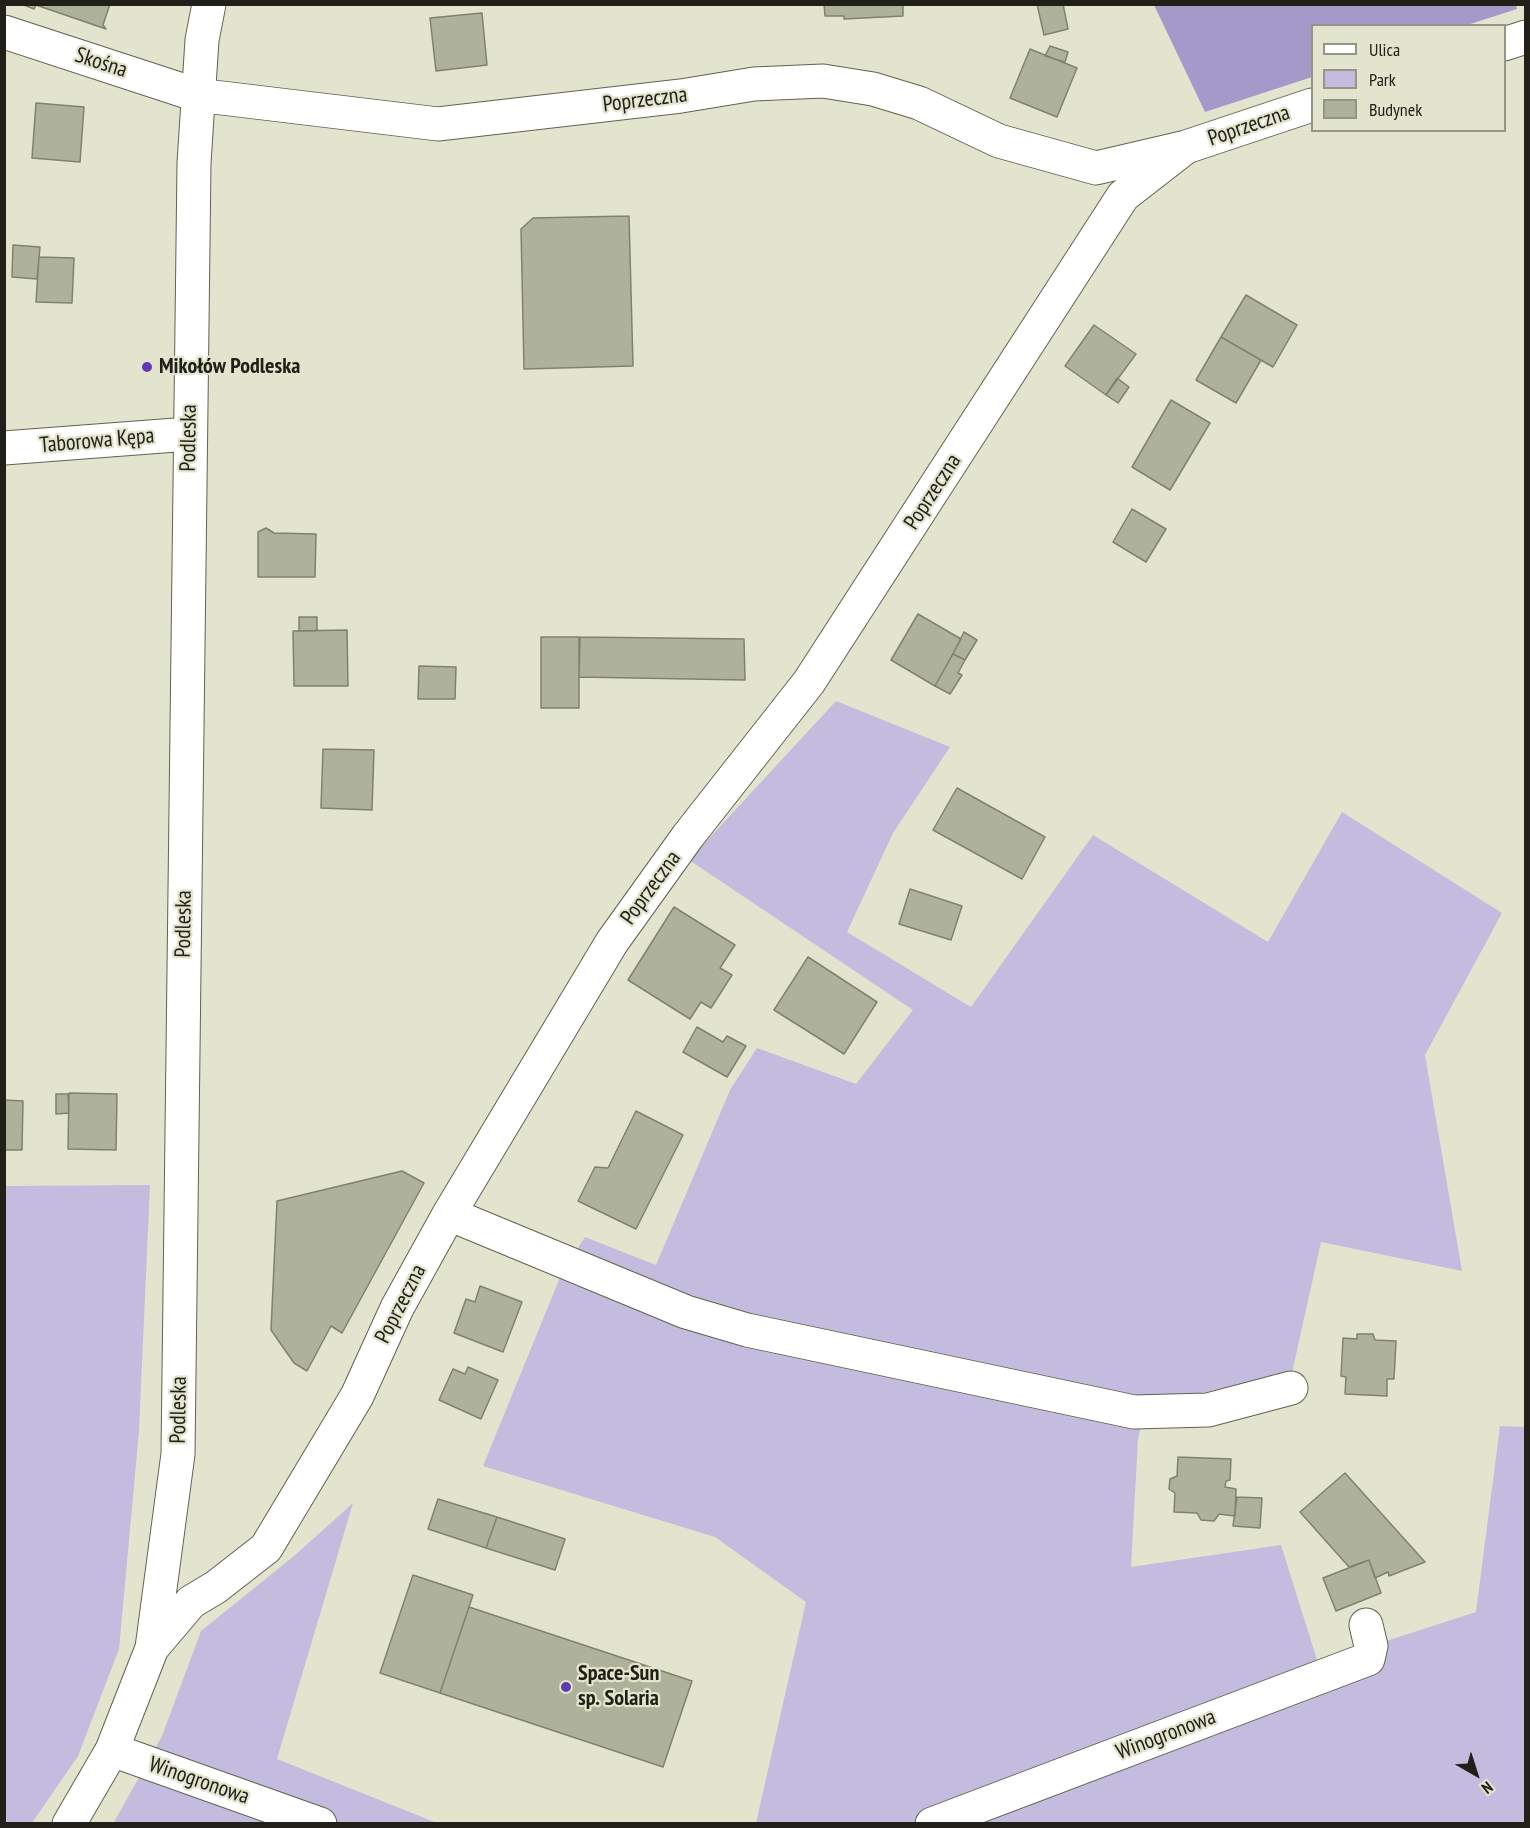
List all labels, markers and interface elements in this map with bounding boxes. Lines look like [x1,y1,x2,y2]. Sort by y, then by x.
legend [1311,24,1506,132]
text: Ulica [1369,38,1400,61]
street label: Skośna [72,42,130,84]
text: Park [1369,68,1396,91]
street label: Poprzeczna [601,82,689,118]
text: Budynek [1369,98,1422,121]
street label: Poprzeczna [1205,100,1293,152]
place label: Mikołów Podleska [159,354,300,380]
marker: Mikołów Podleska [140,360,154,374]
street label: Podleska [175,404,203,472]
street label: Taborowa Kępa [39,423,155,459]
street label: Poprzeczna [899,449,967,535]
street label: Poprzeczna [615,846,687,930]
street label: Podleska [170,890,198,958]
street label: Poprzeczna [370,1260,432,1348]
street label: Podleska [165,1376,193,1444]
place label: Space-Sun sp. Solaria [578,1661,659,1712]
marker: Space-Sun sp. Solaria [559,1680,573,1694]
street label: Winogronowa [1112,1704,1220,1766]
north arrow [1446,1744,1506,1804]
street label: Winogronowa [145,1752,253,1810]
text: N [1478,1777,1497,1798]

